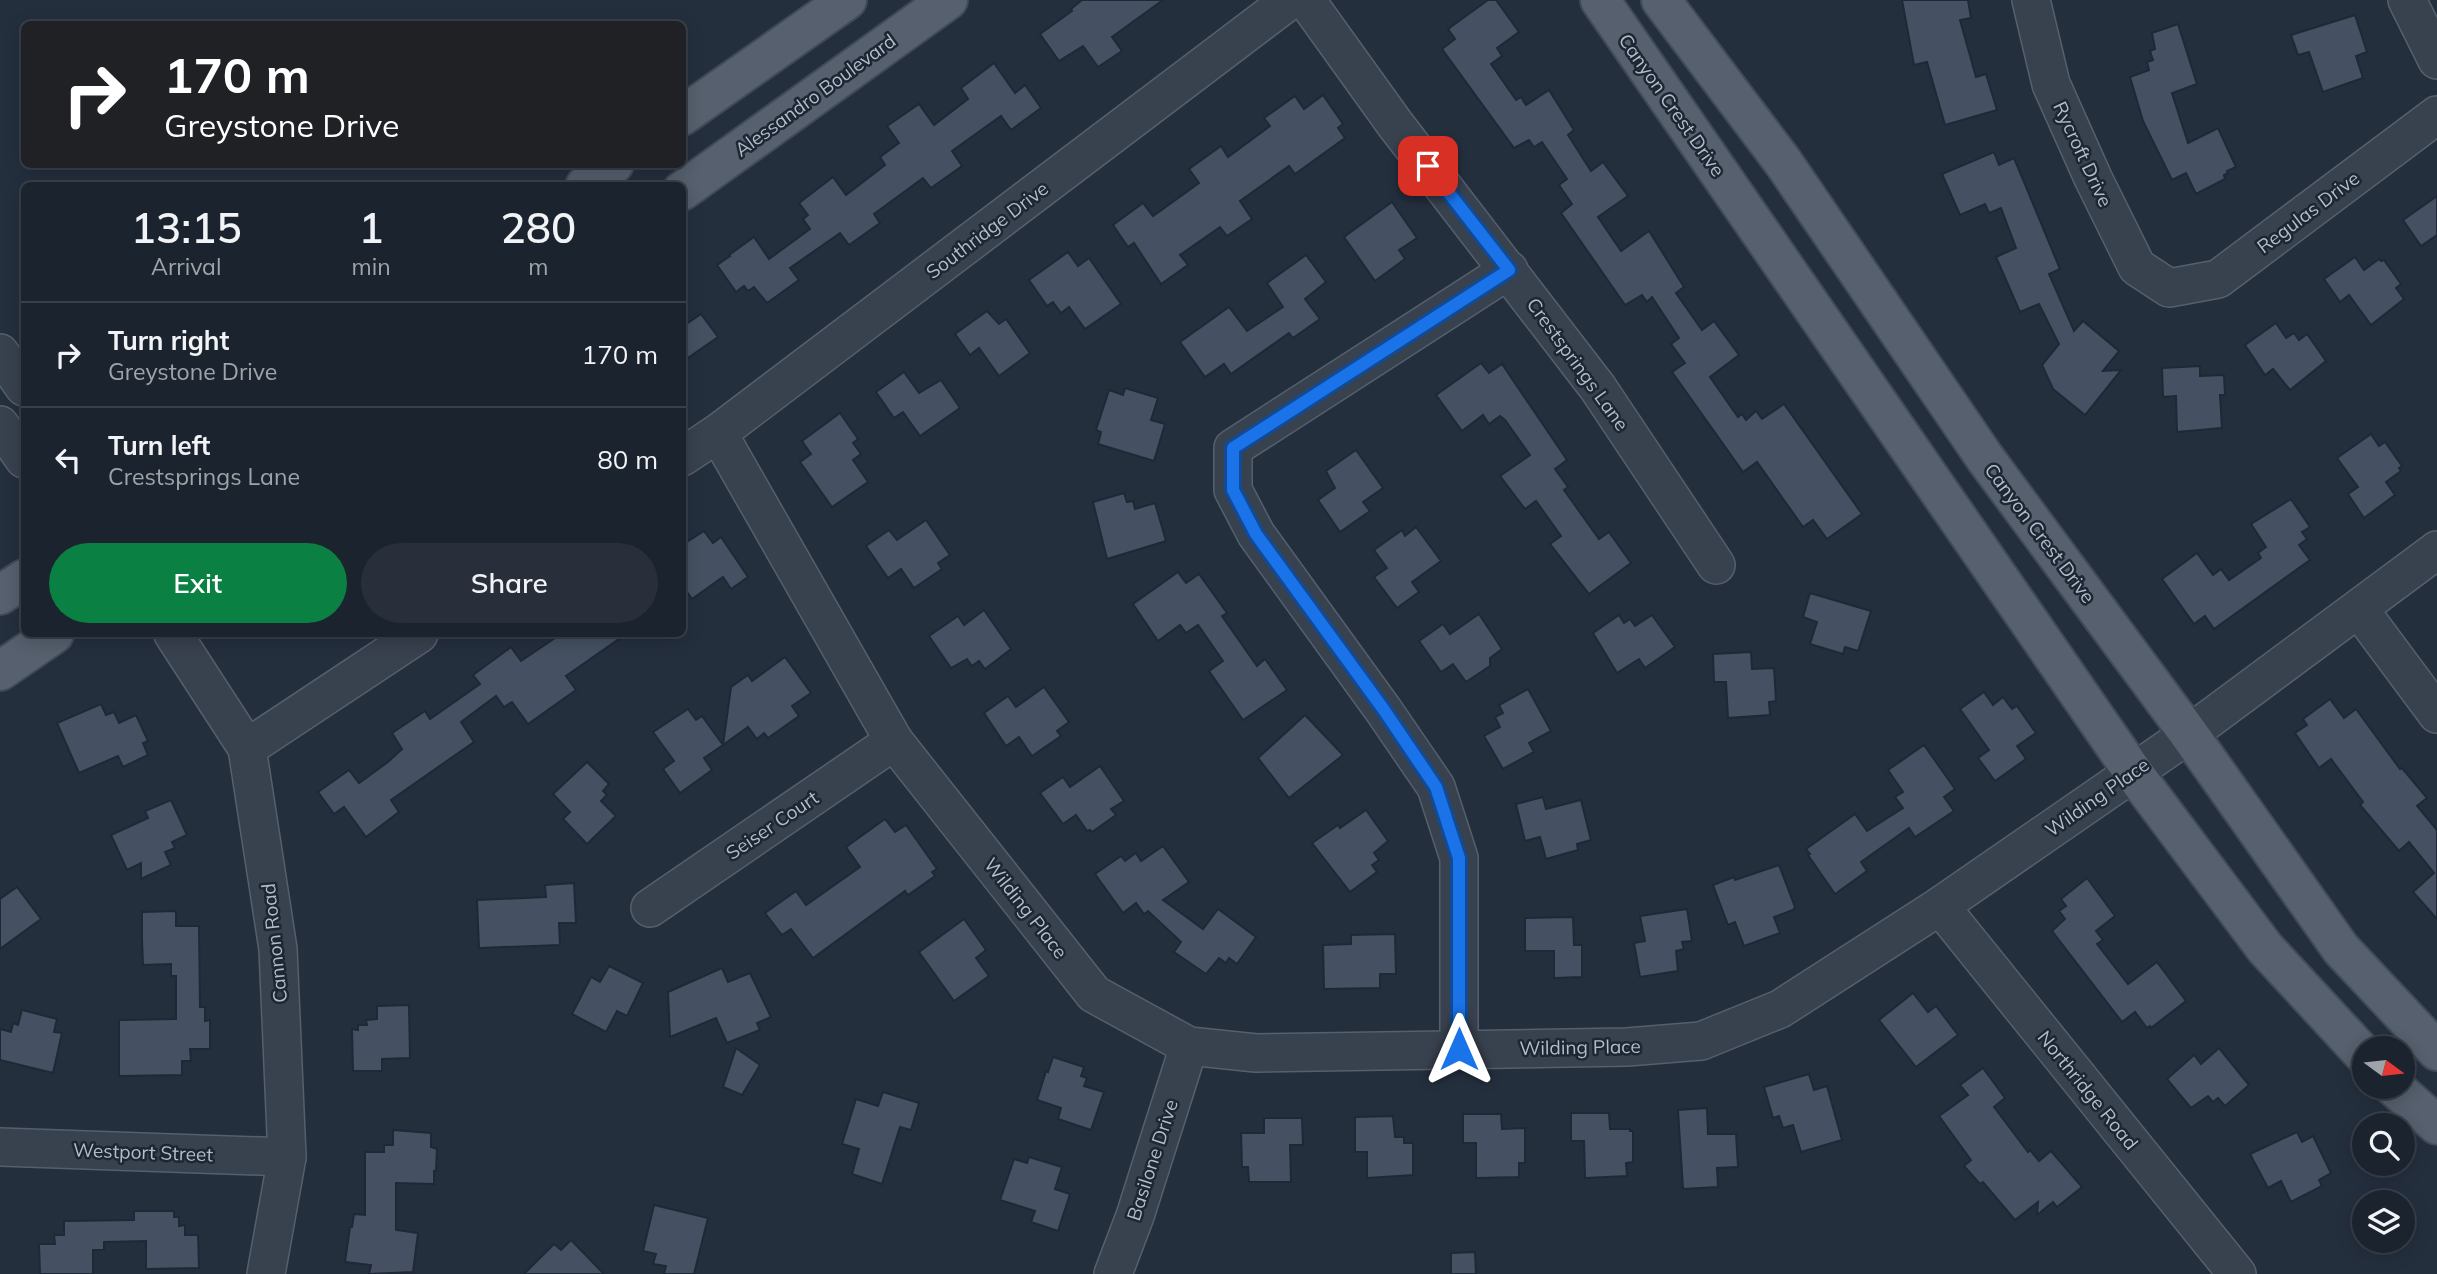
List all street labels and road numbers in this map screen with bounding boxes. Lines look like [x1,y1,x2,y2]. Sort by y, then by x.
street label: Alessandro Boulevard [730,29,900,161]
street label: Canyon Crest Drive [1614,29,1730,181]
street label: Rycroft Drive [2048,97,2118,211]
street label: Regulas Drive [2252,166,2364,258]
street label: Southridge Drive [921,176,1053,284]
street label: Crestsprings Lane [1522,293,1634,435]
street label: Canyon Crest Drive [1980,458,2100,608]
street label: Wilding Place [2040,752,2154,842]
street label: Seiser Court [721,785,823,865]
street label: Wilding Place [979,853,1073,963]
street label: Cannon Road [256,882,292,1004]
street label: Northridge Road [2033,1026,2143,1154]
street label: Wilding Place [1519,1034,1641,1060]
street label: Basilone Drive [1121,1096,1183,1224]
street label: Westport Street [73,1138,214,1166]

